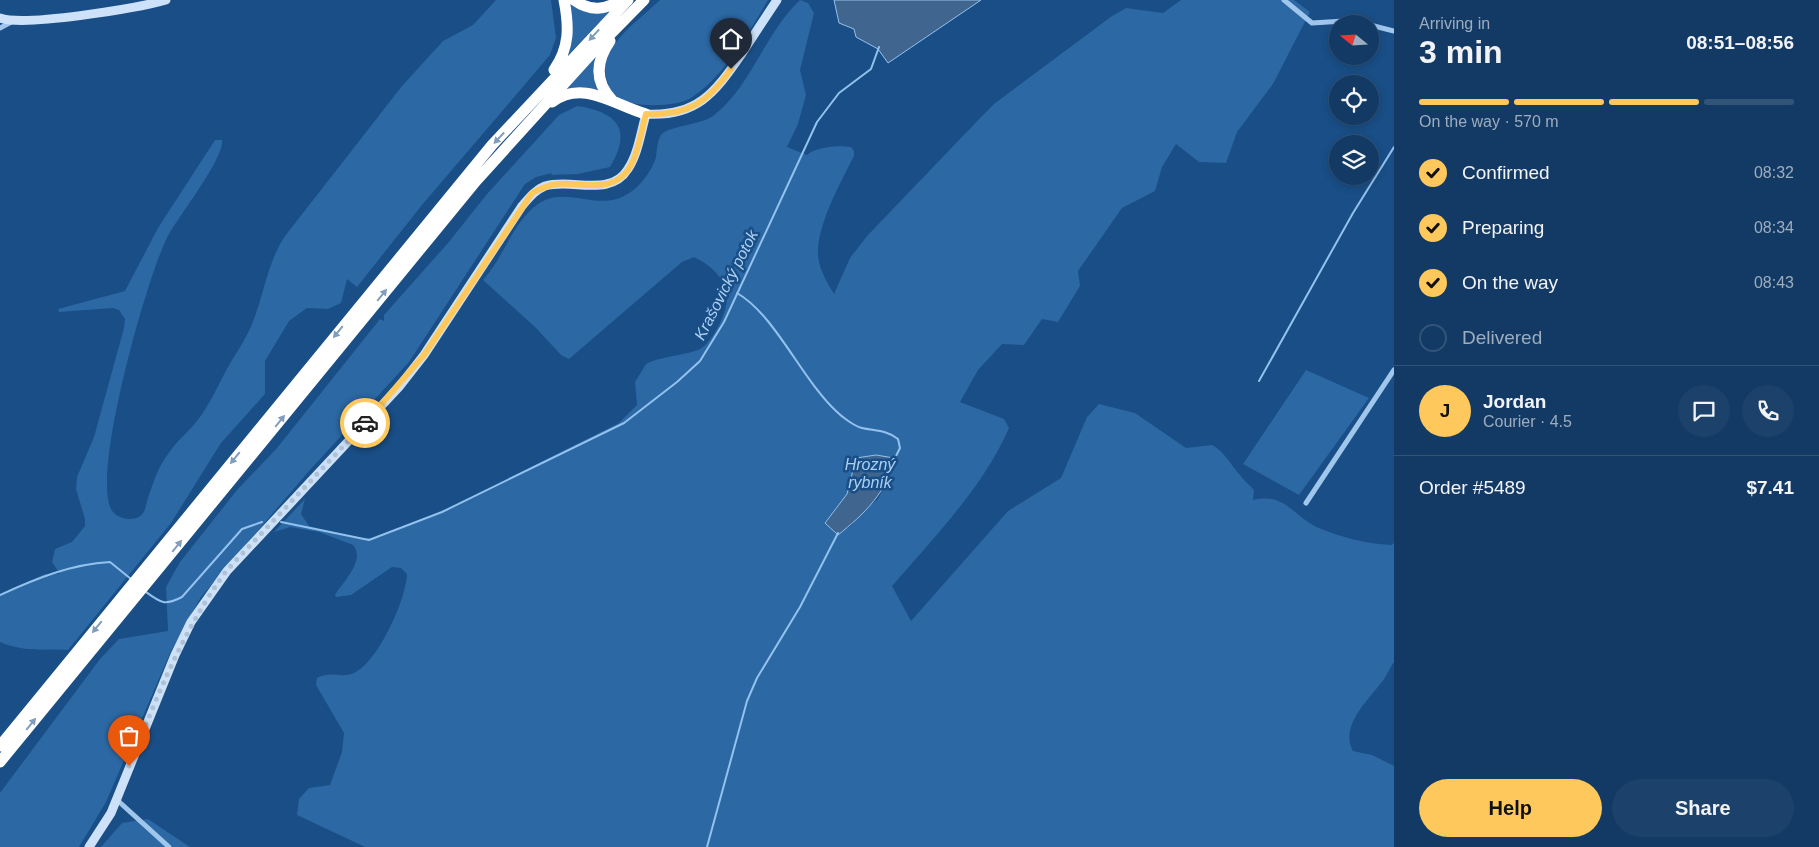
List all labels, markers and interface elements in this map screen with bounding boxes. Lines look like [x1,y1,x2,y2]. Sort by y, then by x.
north arrow [1329,15,1379,65]
map controls [1329,15,1379,185]
text: Arriving in [1419,15,1490,32]
pin [710,18,752,69]
icon: home [717,25,745,53]
one-way arrow [588,29,600,41]
text: 08:51–08:56 [1686,32,1794,53]
text: 3 min [1419,34,1503,70]
button: locate [1329,75,1379,125]
text: On the way · 570 m [1419,113,1559,130]
one-way arrow [493,132,505,144]
button: layers [1329,135,1379,185]
icon: check [1419,159,1447,187]
text: Confirmed [1462,162,1550,183]
text: 08:32 [1754,164,1794,181]
icon: check [1419,214,1447,242]
text: Preparing [1462,217,1544,238]
text: 08:34 [1754,219,1794,236]
water label: Krašovický potok [691,226,761,343]
icon: check [1419,269,1447,297]
text: On the way [1462,272,1558,293]
text: 08:43 [1754,274,1794,291]
one-way arrow [377,288,388,301]
one-way arrow [332,325,343,338]
text: Delivered [1462,327,1542,348]
button: chat [1678,385,1730,437]
button: phone [1742,385,1794,437]
text: Jordan [1483,391,1546,412]
courier [340,398,390,448]
text: J [1440,400,1450,421]
icon: car [351,409,379,437]
text: Courier · 4.5 [1483,413,1572,430]
one-way arrow [274,414,285,427]
one-way arrow [230,451,241,464]
water label: Hrozný rybník [845,456,896,491]
text: Order #5489 [1419,477,1526,498]
text: $7.41 [1746,477,1794,498]
one-way arrow [171,540,182,553]
one-way arrow [91,620,102,633]
pin [108,715,150,766]
one-way arrow [25,718,36,731]
icon: bag [115,722,143,750]
button: Help [1419,779,1602,837]
button: Share [1612,779,1794,837]

